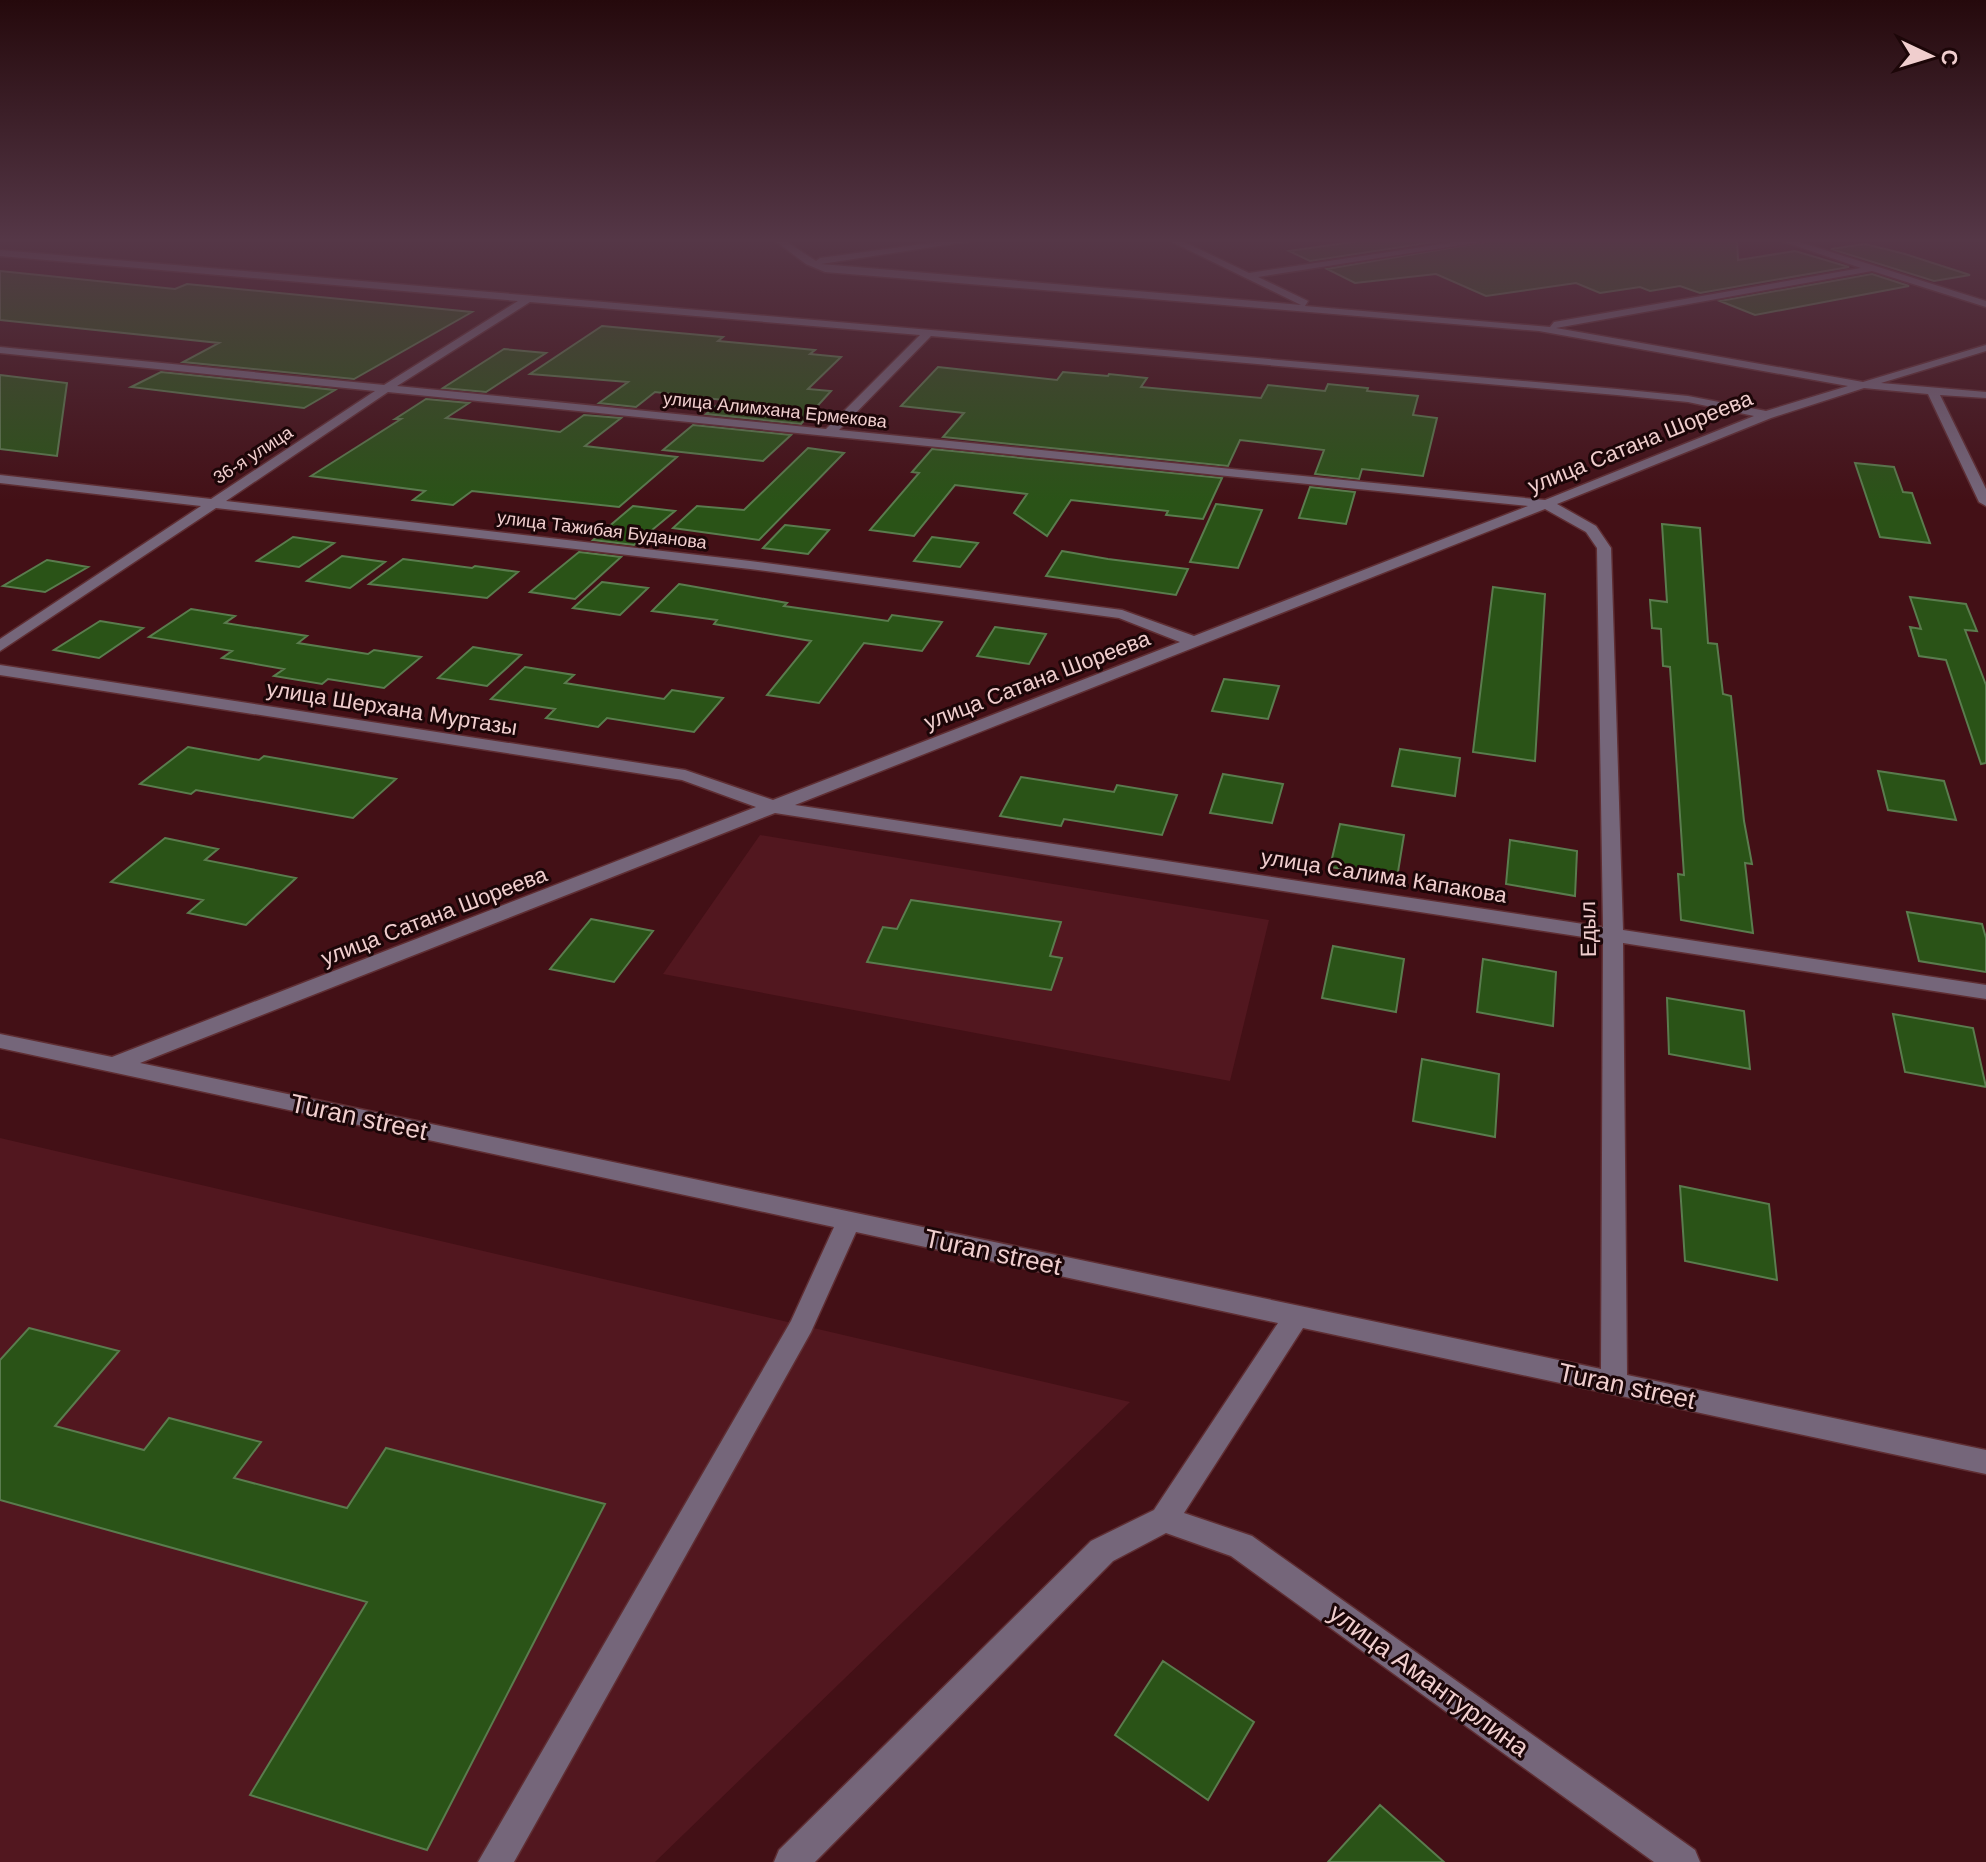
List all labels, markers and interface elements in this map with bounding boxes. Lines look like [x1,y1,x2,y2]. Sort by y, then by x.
north arrow [1890,16,1970,96]
text: С [1936,49,1962,66]
street label: улица Сатана Шореева [1524,385,1757,499]
street label: улица Алимхана Ермекова [662,388,889,432]
street label: 36-я улица [210,421,297,488]
street label: улица Тажибая Буданова [496,507,709,553]
street label: улица Сатана Шореева [921,625,1154,735]
street label: улица Шерхана Муртазы [265,676,519,740]
street label: улица Салима Капакова [1259,844,1509,908]
street label: улица Сатана Шореева [318,861,551,971]
street label: Едыл [1575,901,1601,957]
street label: Turan street [288,1088,431,1146]
street label: Turan street [922,1223,1065,1281]
street label: Turan street [1556,1357,1699,1415]
street label: улица Амантурлина [1323,1597,1535,1763]

